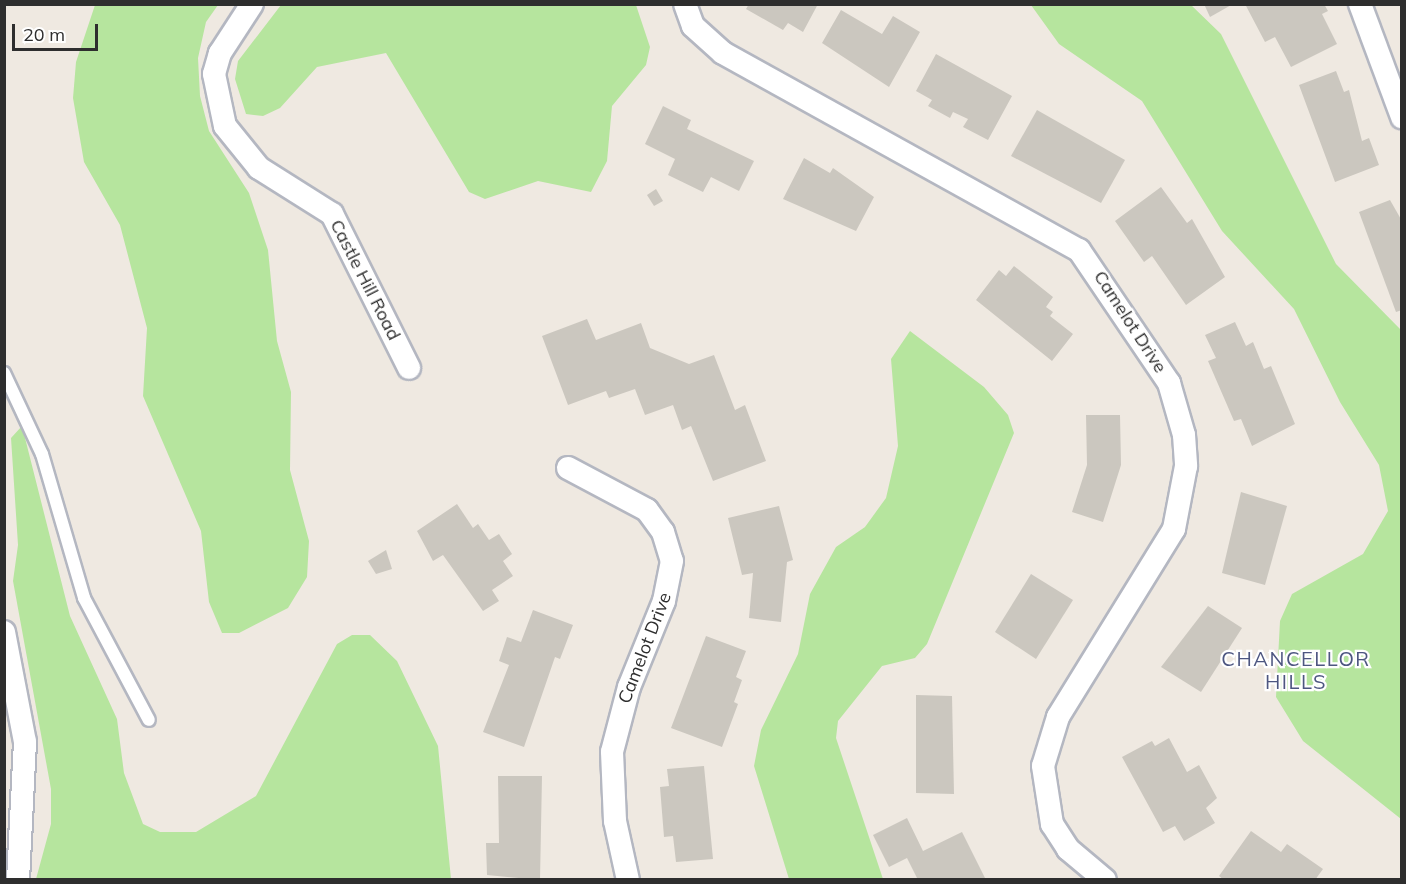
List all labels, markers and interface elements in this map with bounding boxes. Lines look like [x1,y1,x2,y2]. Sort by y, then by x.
scale bar [15,12,100,50]
text: 20 m [23,23,65,46]
street label: Castle Hill Road [325,216,405,344]
street label: Camelot Drive [1089,267,1171,377]
street label: Camelot Drive [614,589,676,707]
district label: CHANCELLOR HILLS [1221,647,1371,694]

